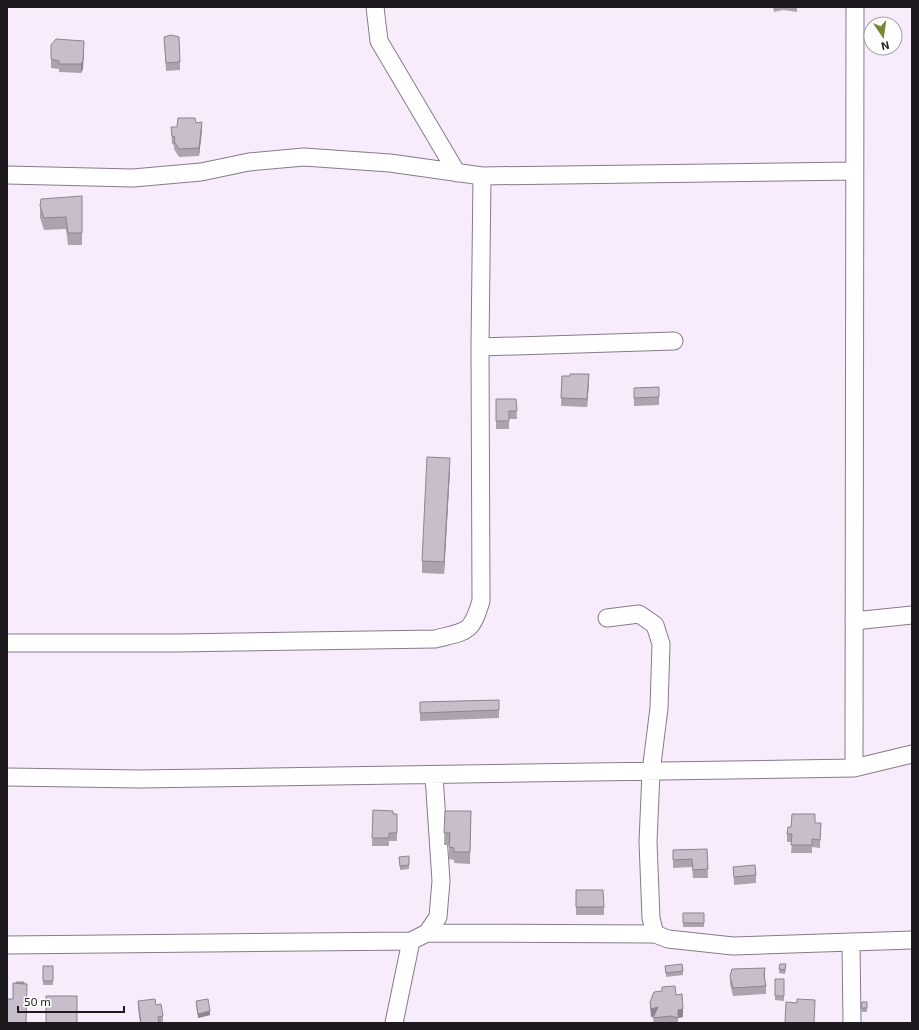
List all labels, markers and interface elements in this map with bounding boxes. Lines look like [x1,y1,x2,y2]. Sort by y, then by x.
north arrow [863,16,903,56]
text: N [880,39,891,53]
scale bar [18,988,124,1014]
text: 50 m [24,994,51,1008]

